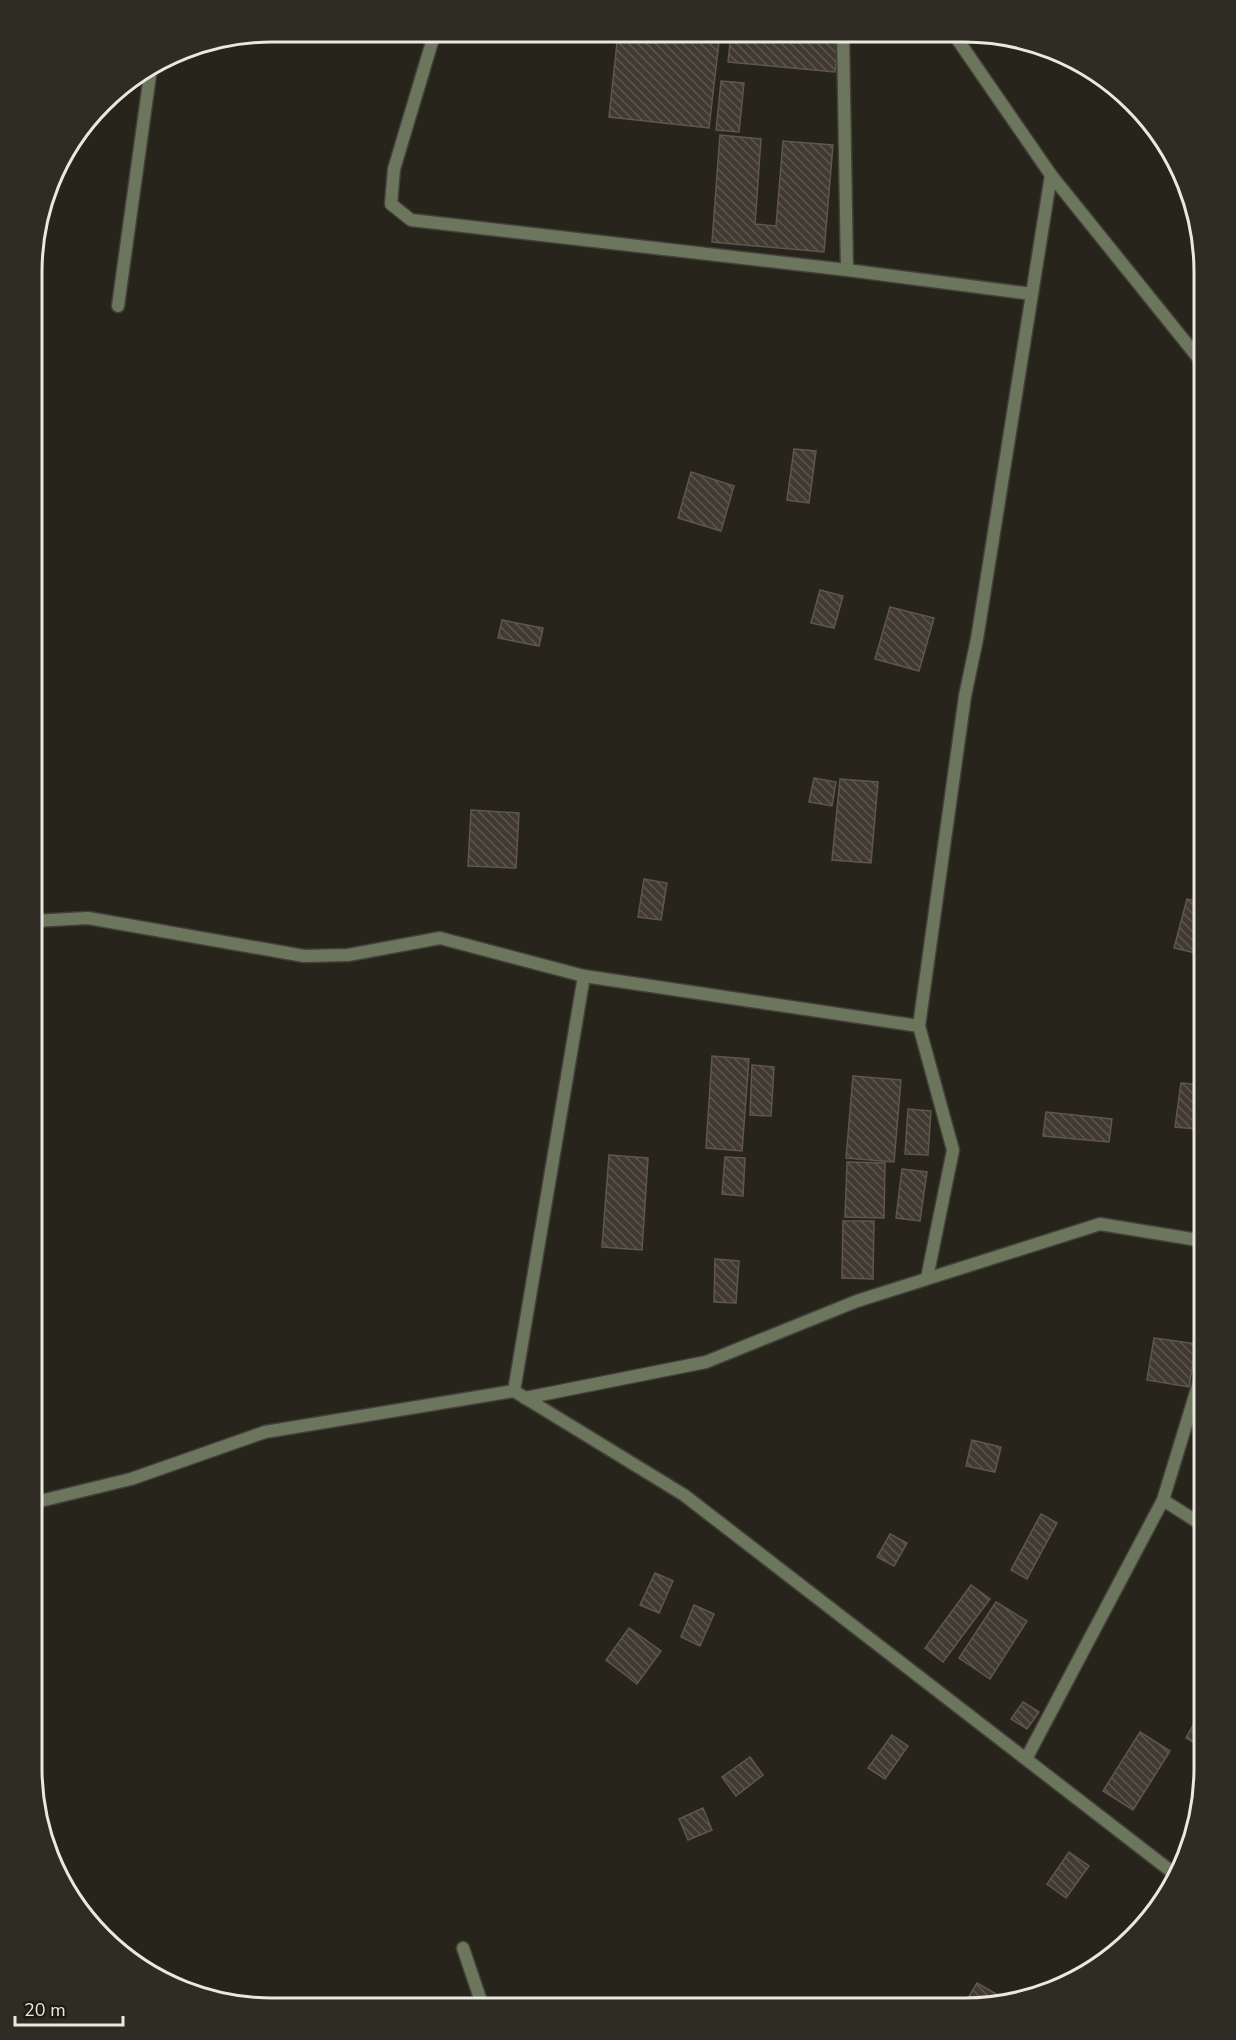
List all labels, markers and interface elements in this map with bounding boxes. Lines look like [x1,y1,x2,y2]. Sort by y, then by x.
scale bar [15,1989,123,2027]
text: 20 m [24,1998,66,2022]

